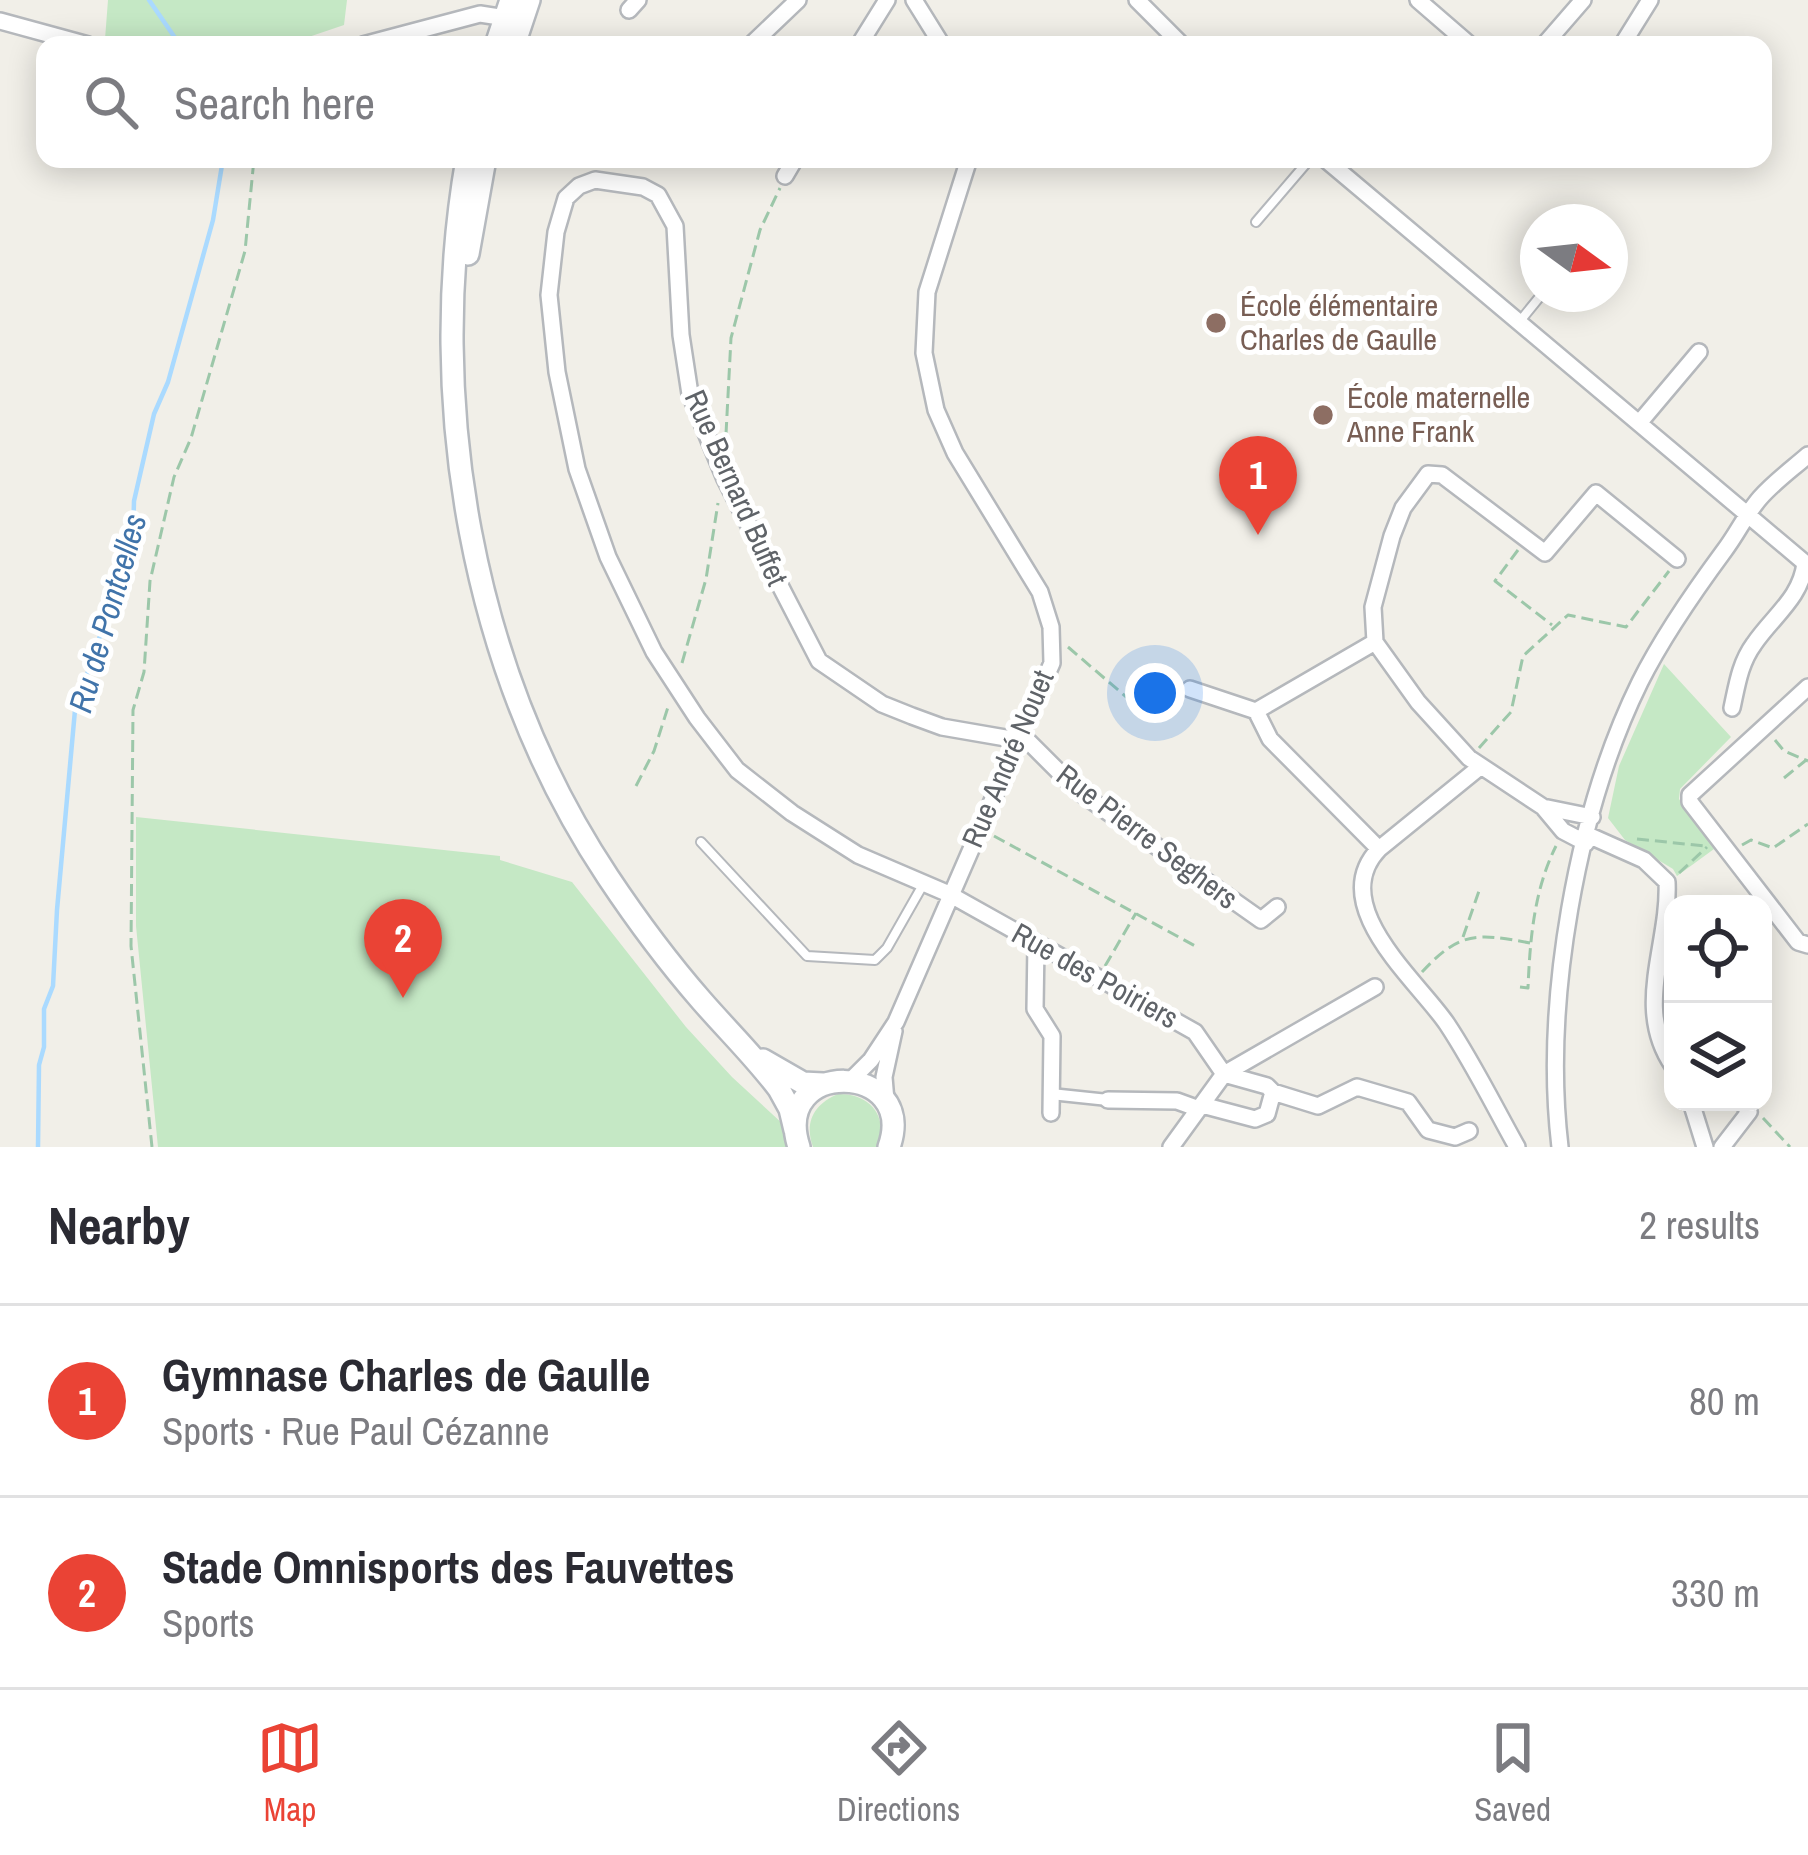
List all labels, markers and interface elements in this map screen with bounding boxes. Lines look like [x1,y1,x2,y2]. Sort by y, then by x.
search box [36,36,1772,168]
icon: search [78,69,144,135]
text: Search here [174,72,375,133]
north arrow [1520,204,1628,312]
place label: École élémentaire Charles de Gaulle [1240,285,1438,359]
marker: École élémentaire Charles de Gaulle [1203,310,1229,336]
place label: École maternelle Anne Frank [1346,377,1530,451]
street label: Rue Bernard Buffet [676,383,798,592]
marker: École maternelle Anne Frank [1310,402,1336,428]
pin: 1 [1219,436,1297,535]
water label: Ru de Pontcelles [58,509,156,717]
your location [1125,663,1185,723]
street label: Rue André Nouet [952,664,1062,853]
street label: Rue Pierre Seghers [1049,755,1246,918]
map controls [1664,895,1772,1111]
button: locate [1664,895,1772,1003]
pin: 2 [364,899,442,998]
street label: Rue des Poiriers [1005,913,1186,1037]
button: layers [1664,1003,1772,1111]
text: Nearby [48,1191,190,1260]
text: 2 results [1639,1199,1760,1251]
text: Gymnase Charles de Gaulle [162,1344,650,1405]
text: 1 [78,1375,96,1427]
text: 80 m [1689,1375,1760,1427]
text: Sports · Rue Paul Cézanne [162,1405,550,1457]
text: Stade Omnisports des Fauvettes [162,1536,734,1597]
text: 2 [78,1567,96,1619]
text: 330 m [1671,1567,1760,1619]
text: Sports [162,1597,254,1649]
tab: Map [257,1715,323,1831]
tab: Directions [837,1715,960,1831]
tab: Saved [1474,1715,1551,1831]

